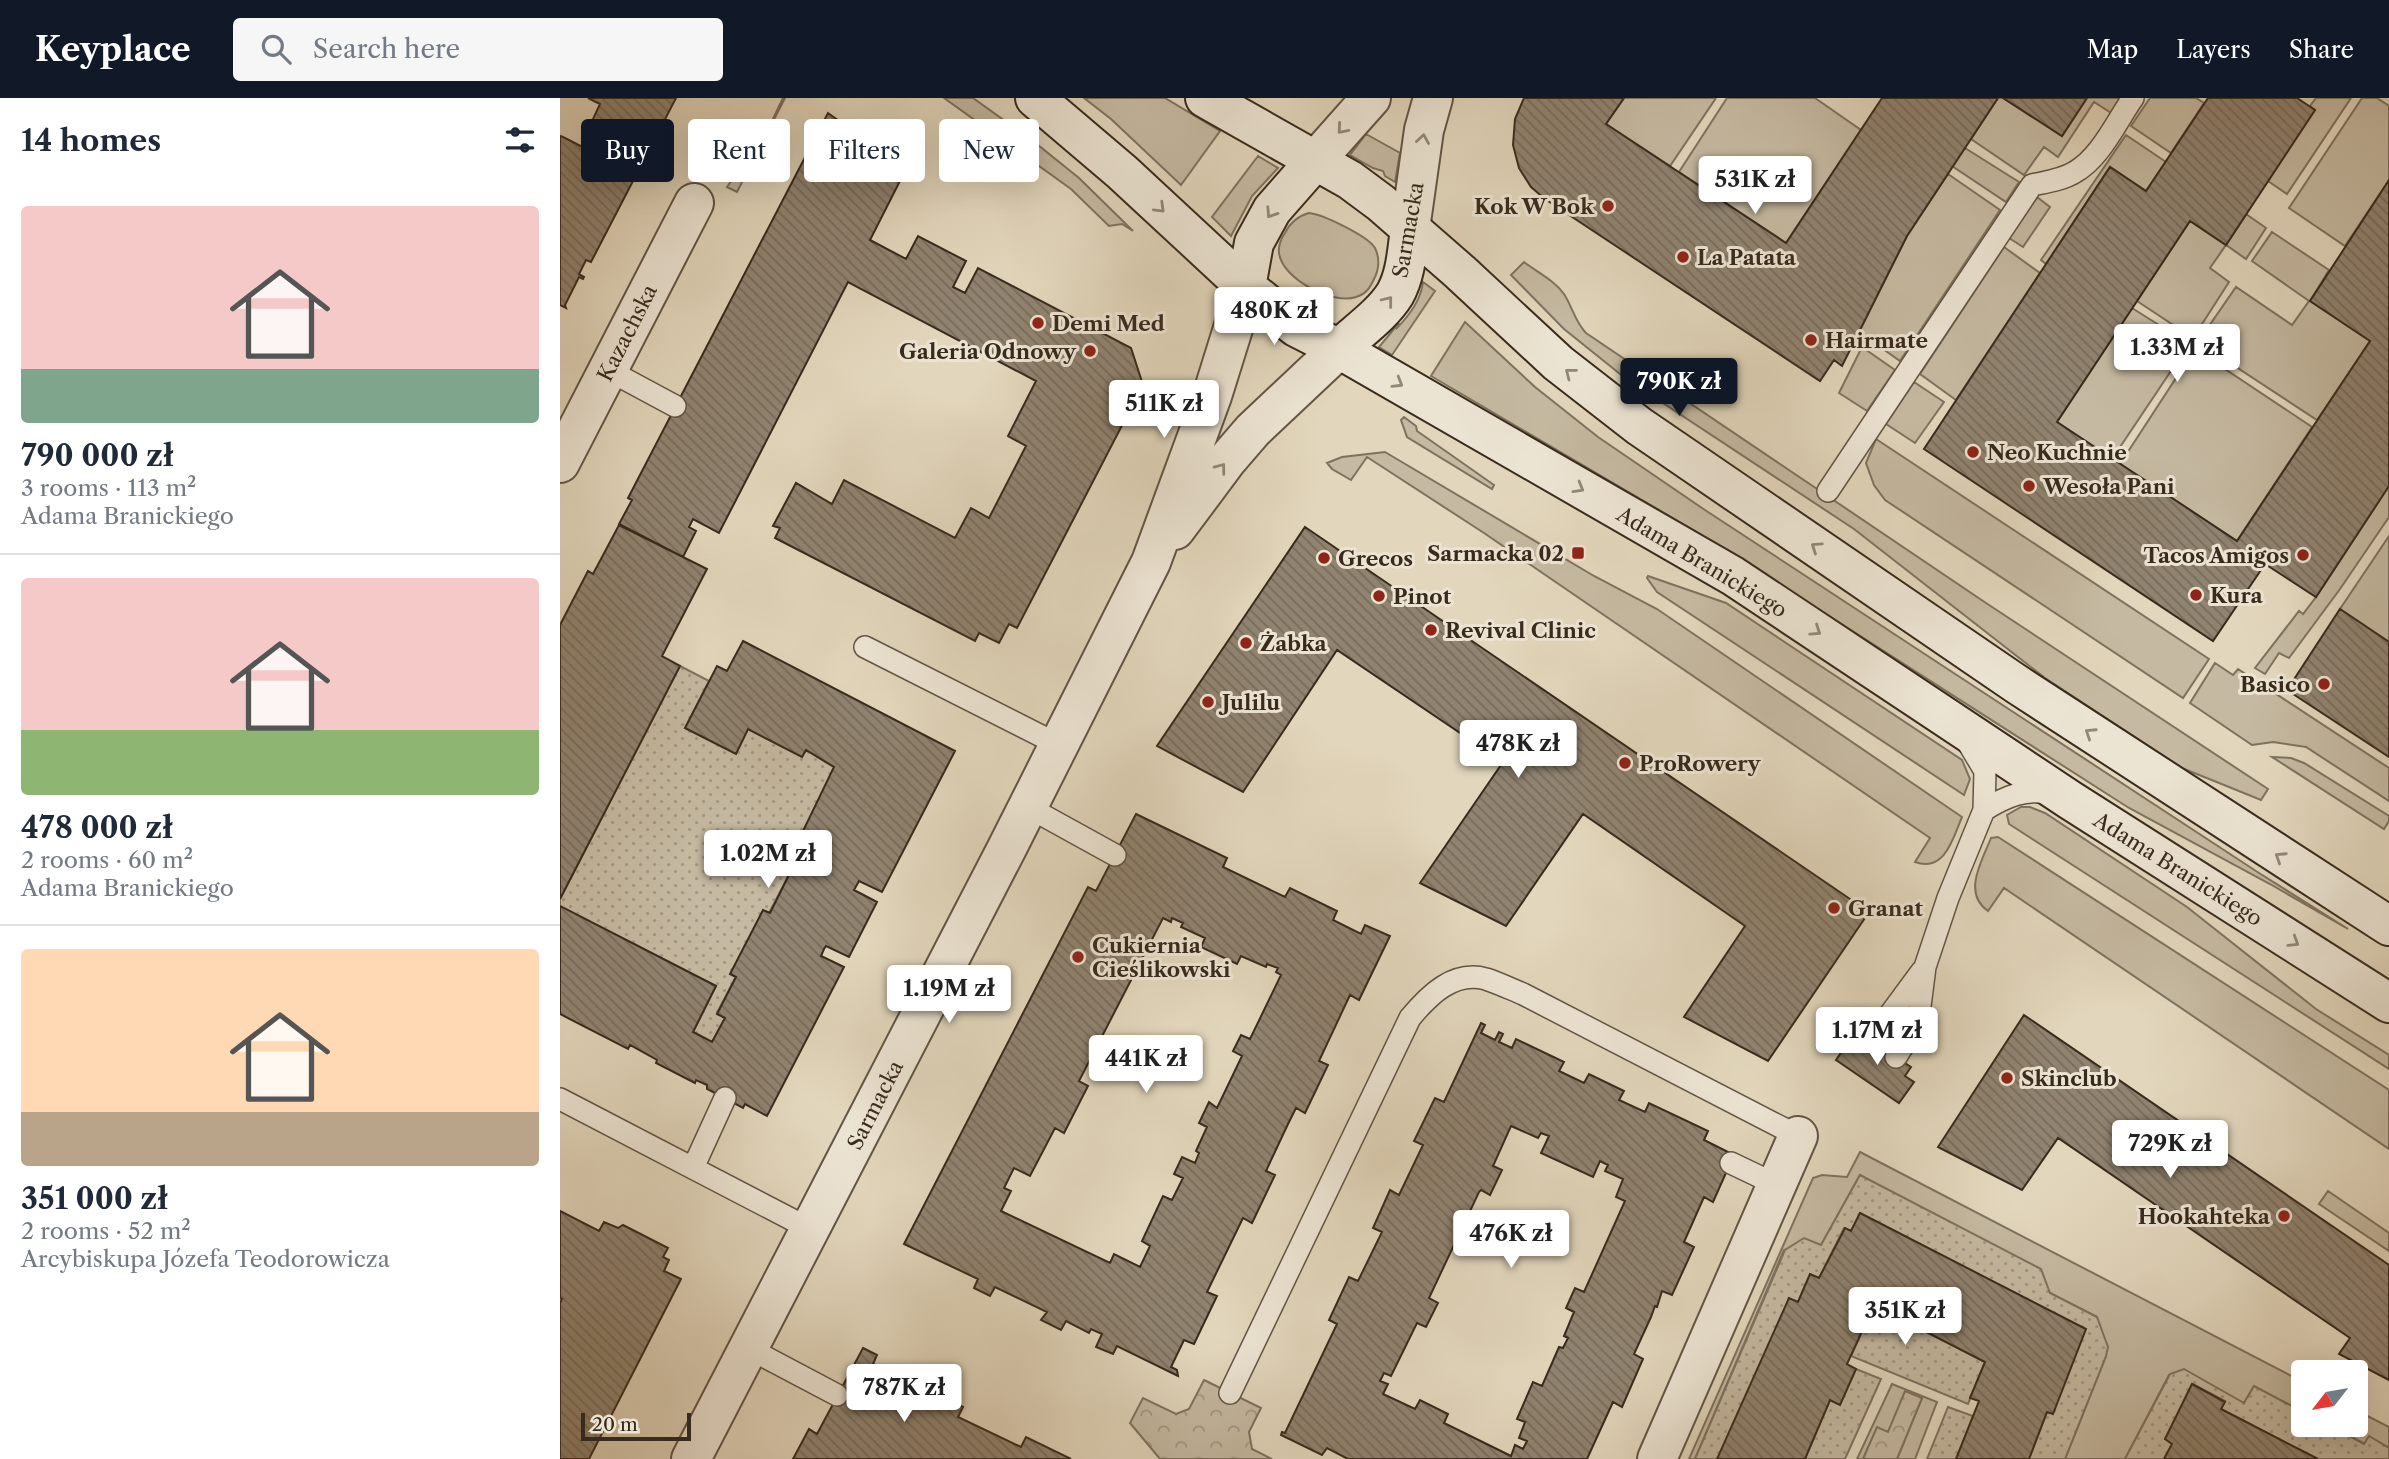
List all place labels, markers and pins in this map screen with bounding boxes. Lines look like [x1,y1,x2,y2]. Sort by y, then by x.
pin: 531K zł [1690,156,1820,216]
place label: Kok W Bok [1474,194,1595,219]
marker: Kok W Bok [1600,198,1616,214]
place label: La Patata [1697,245,1797,270]
marker: La Patata [1675,249,1691,265]
pin: 480K zł [1209,288,1339,347]
place label: Demi Med [1052,311,1165,336]
marker: Demi Med [1030,315,1046,331]
pin: 1.33M zł [2105,324,2249,384]
place label: Hairmate [1825,328,1928,353]
marker: Hairmate [1803,332,1819,348]
place label: Galeria Odnowy [899,339,1077,364]
marker: Galeria Odnowy [1082,343,1098,359]
pin: 790K zł [1614,358,1744,418]
pin: 511K zł [1099,380,1229,440]
place label: Neo Kuchnie [1987,440,2127,465]
marker: Neo Kuchnie [1965,444,1981,460]
place label: Wesoła Pani [2042,474,2175,499]
marker: Wesoła Pani [2021,478,2037,494]
place label: Sarmacka 02 [1427,541,1564,566]
place label: Tacos Amigos [2143,543,2289,568]
marker: Sarmacka 02 [1570,545,1586,561]
place label: Grecos [1338,546,1413,571]
marker: Tacos Amigos [2295,547,2311,563]
marker: Grecos [1316,550,1332,566]
place label: Kura [2210,583,2264,608]
place label: Pinot [1393,584,1452,609]
marker: Kura [2188,587,2204,603]
marker: Pinot [1371,588,1387,604]
place label: Revival Clinic [1445,618,1596,643]
marker: Revival Clinic [1423,622,1439,638]
place label: Żabka [1260,631,1328,656]
marker: Żabka [1238,635,1254,651]
place label: Basico [2240,672,2310,697]
marker: Basico [2316,676,2332,692]
place label: Julilu [1218,690,1280,715]
marker: Julilu [1200,694,1216,710]
pin: 478K zł [1453,720,1583,780]
place label: ProRowery [1639,751,1762,776]
marker: ProRowery [1617,755,1633,771]
pin: 1.02M zł [696,830,840,890]
place label: Granat [1848,896,1924,921]
marker: Granat [1826,900,1842,916]
place label: Cukiernia Cieślikowski [1092,933,1231,982]
marker: Cukiernia Cieślikowski [1070,949,1086,965]
pin: 1.19M zł [877,965,1021,1025]
pin: 1.17M zł [1805,1007,1949,1067]
pin: 441K zł [1081,1035,1211,1095]
place label: Skinclub [2021,1066,2117,1091]
marker: Skinclub [1999,1070,2015,1086]
pin: 729K zł [2105,1121,2235,1180]
place label: Hookahteka [2138,1204,2271,1229]
marker: Hookahteka [2276,1208,2292,1224]
pin: 476K zł [1446,1210,1576,1270]
pin: 351K zł [1840,1288,1970,1347]
pin: 787K zł [839,1364,969,1424]

